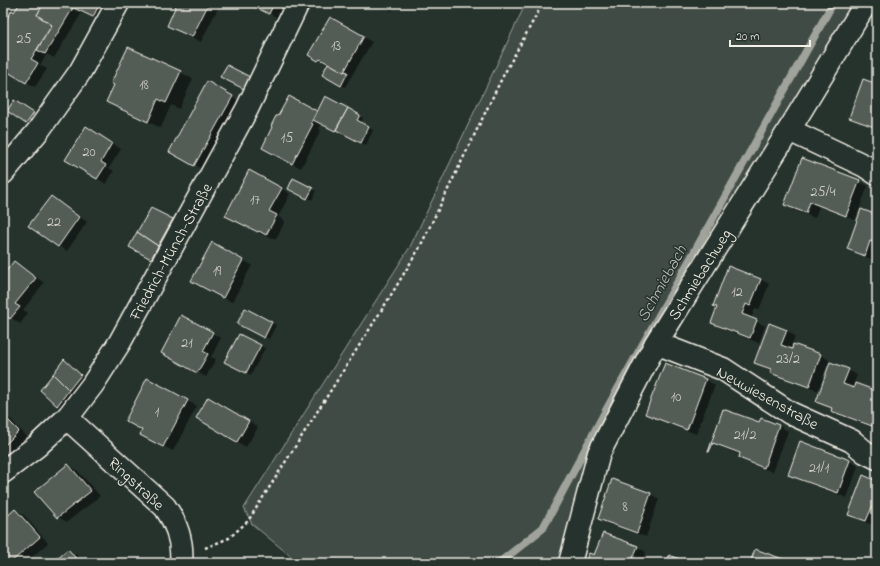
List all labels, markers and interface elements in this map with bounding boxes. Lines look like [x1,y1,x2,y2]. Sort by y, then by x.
scale bar [730,22,810,48]
text: 20 m [736,28,759,46]
house number: 25 [17,29,31,50]
house number: 13 [331,36,341,57]
house number: 18 [139,75,149,96]
house number: 15 [281,128,293,149]
house number: 20 [82,142,96,163]
street label: Friedrich-Münch-Straße [123,178,220,326]
house number: 25/4 [810,182,836,203]
house number: 17 [250,190,260,211]
house number: 22 [47,212,61,233]
street label: Schmiebachweg [663,225,735,323]
water label: Schmiebach [632,241,690,325]
house number: 19 [213,261,222,282]
house number: 12 [731,282,743,303]
house number: 21 [181,333,193,354]
house number: 23/2 [776,349,800,370]
street label: Neuwiesenstraße [712,361,823,437]
house number: 10 [671,387,681,408]
house number: 1 [155,402,160,423]
house number: 21/2 [734,425,756,446]
street label: Ringstraße [102,452,170,517]
house number: 21/1 [809,458,830,479]
house number: 8 [622,497,628,518]

